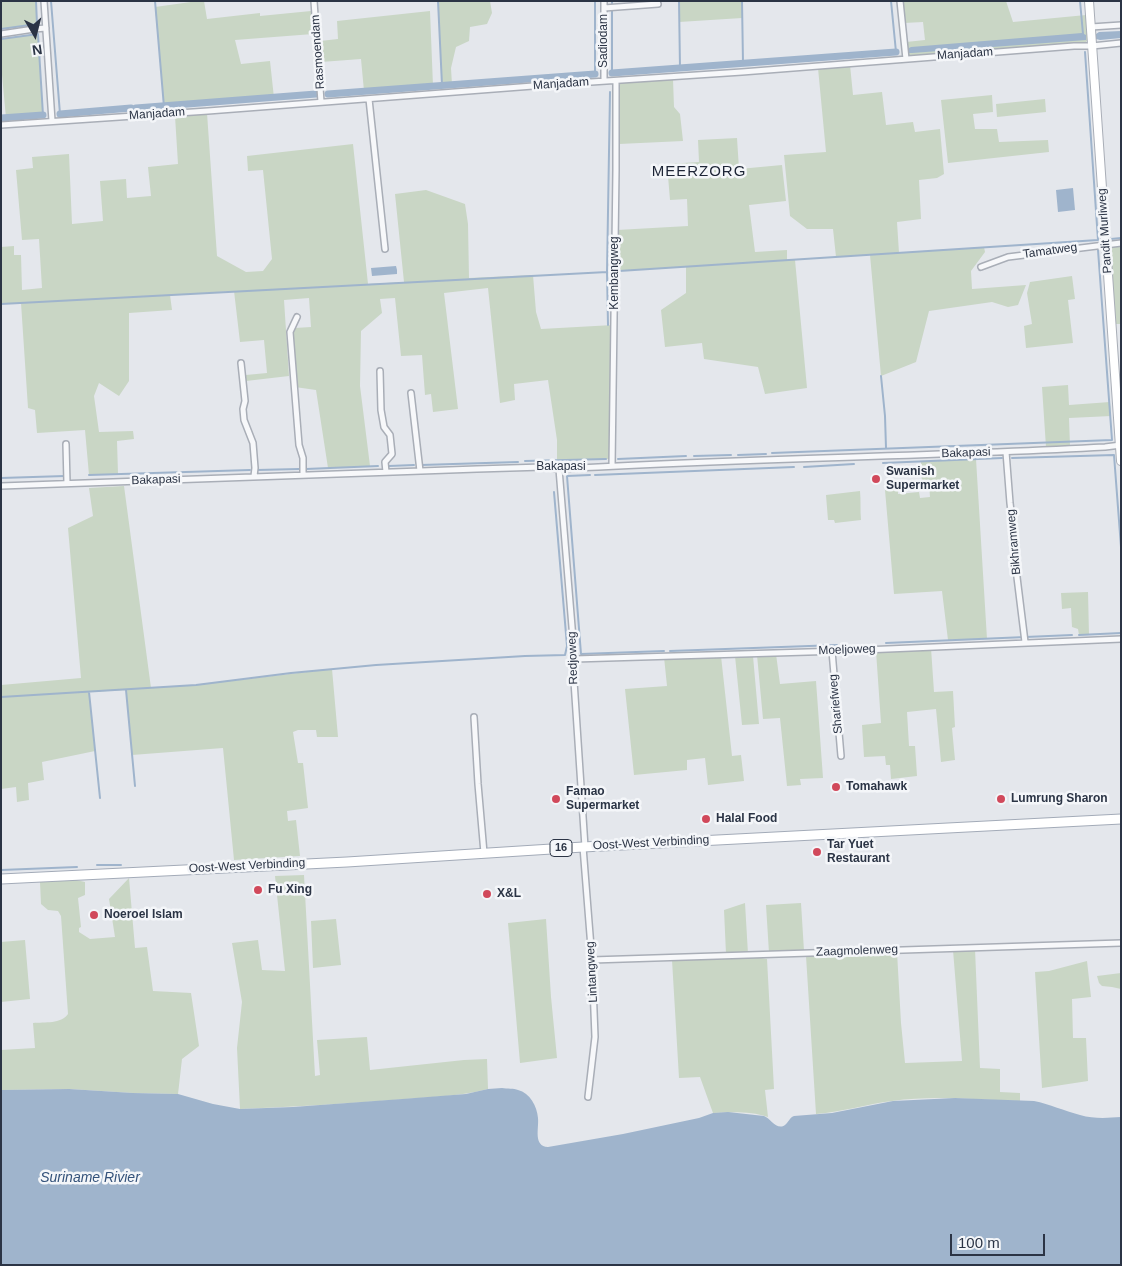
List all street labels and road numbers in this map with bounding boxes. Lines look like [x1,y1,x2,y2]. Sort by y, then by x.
street label: Rasmoendam [308,14,328,90]
street label: Sadiodam [597,14,611,68]
street label: Manjadam [937,45,993,63]
street label: Manjadam [533,75,589,93]
street label: Manjadam [129,105,185,123]
street label: Pandit Murliweg [1095,188,1115,274]
street label: Kembangweg [608,236,622,310]
street label: Tamatweg [1022,240,1078,262]
street label: Bakapasi [941,445,991,461]
street label: Bakapasi [536,460,586,474]
street label: Bakapasi [131,472,181,488]
street label: Bikhramweg [1004,508,1024,576]
street label: Redjoweg [565,631,581,685]
street label: Moeljoweg [818,642,876,658]
street label: Shariefweg [826,673,846,735]
street label: Oost-West Verbinding [592,833,710,853]
road number: 16 [550,840,572,856]
street label: Oost-West Verbinding [188,856,306,876]
street label: Lintangweg [583,941,601,1003]
street label: Zaagmolenweg [816,942,898,960]

